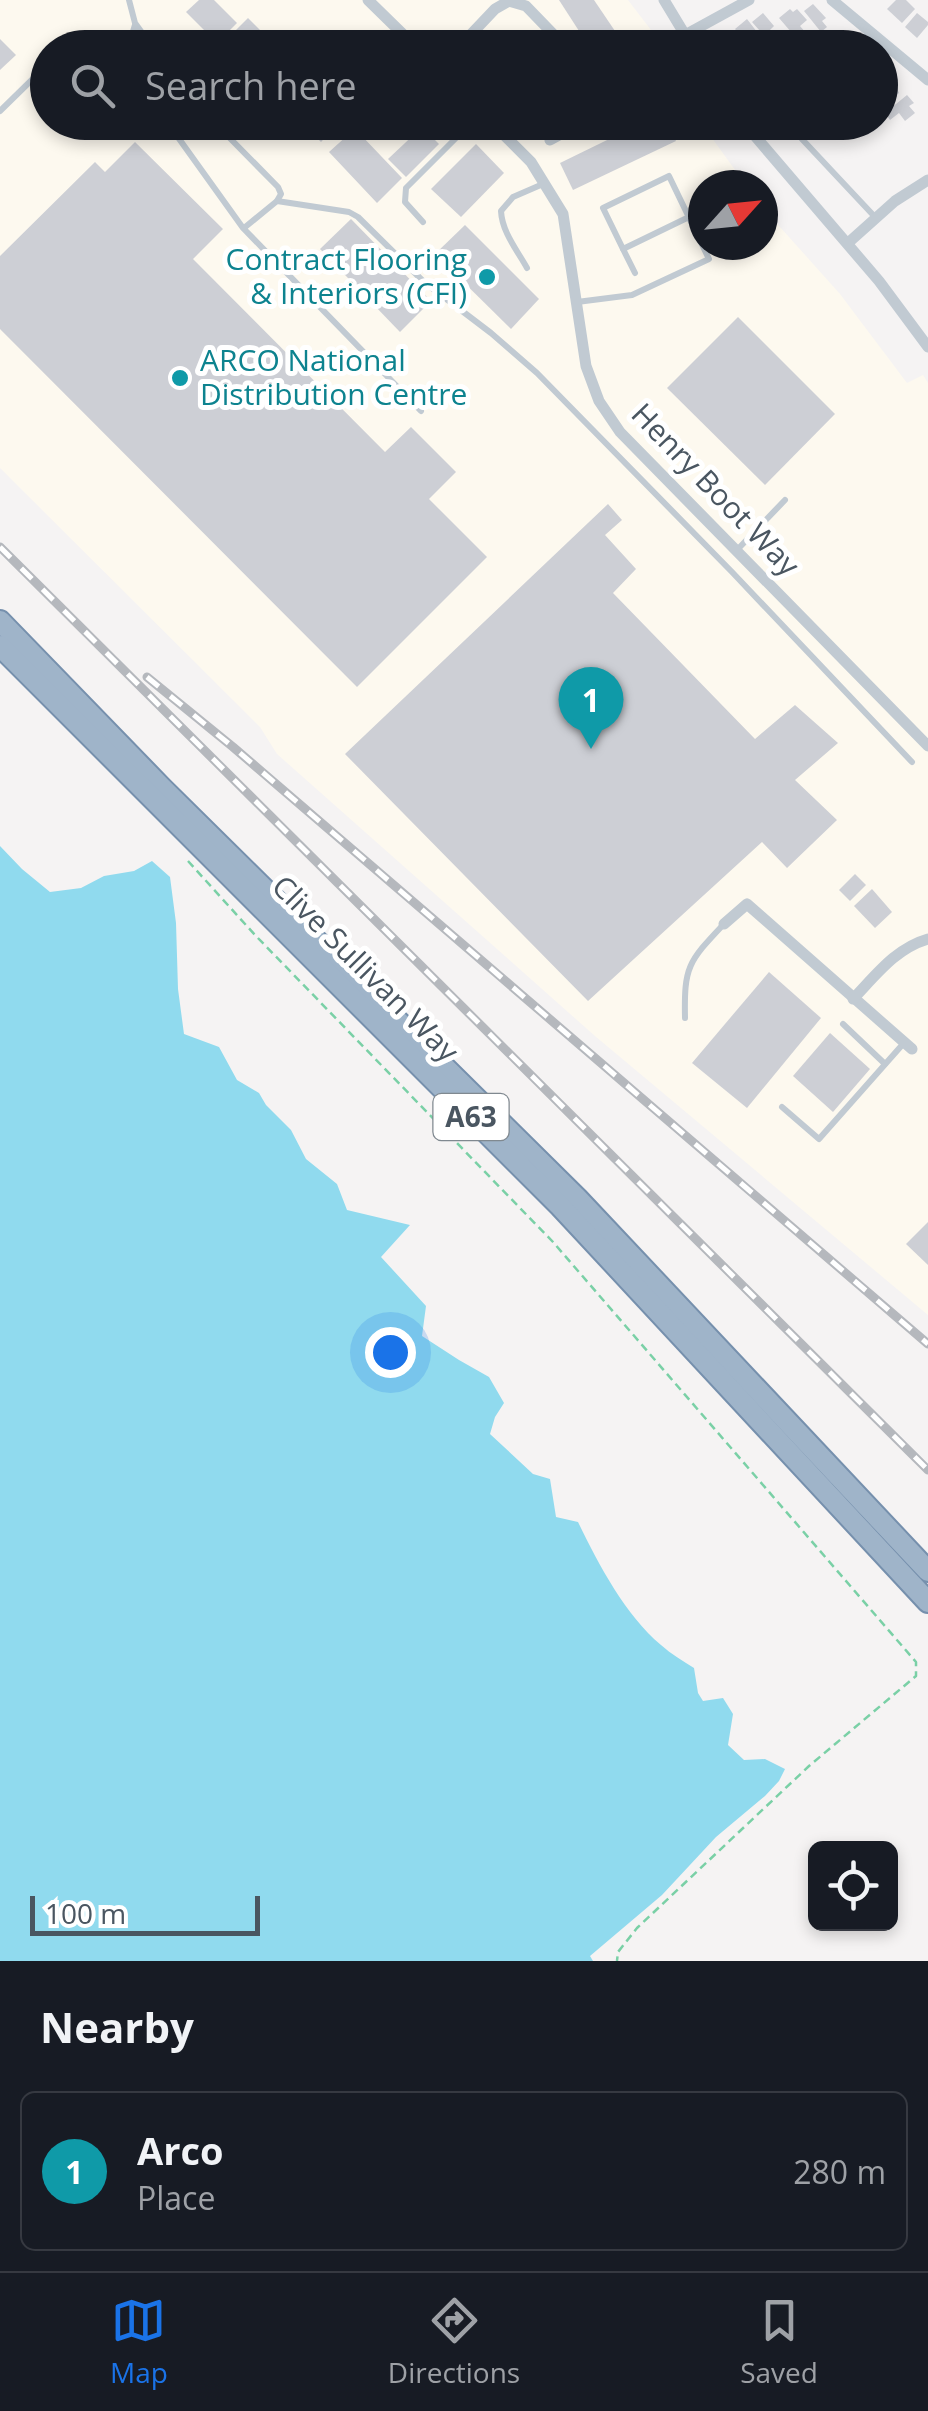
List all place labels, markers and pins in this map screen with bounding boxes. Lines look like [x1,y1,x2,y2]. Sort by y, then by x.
place label: Contract Flooring & Interiors (CFI) [226,238,467,313]
marker: Contract Flooring & Interiors (CFI) [476,266,498,288]
place label: ARCO National Distribution Centre [200,339,467,414]
marker: ARCO National Distribution Centre [169,367,191,389]
pin: 1 [558,666,624,749]

